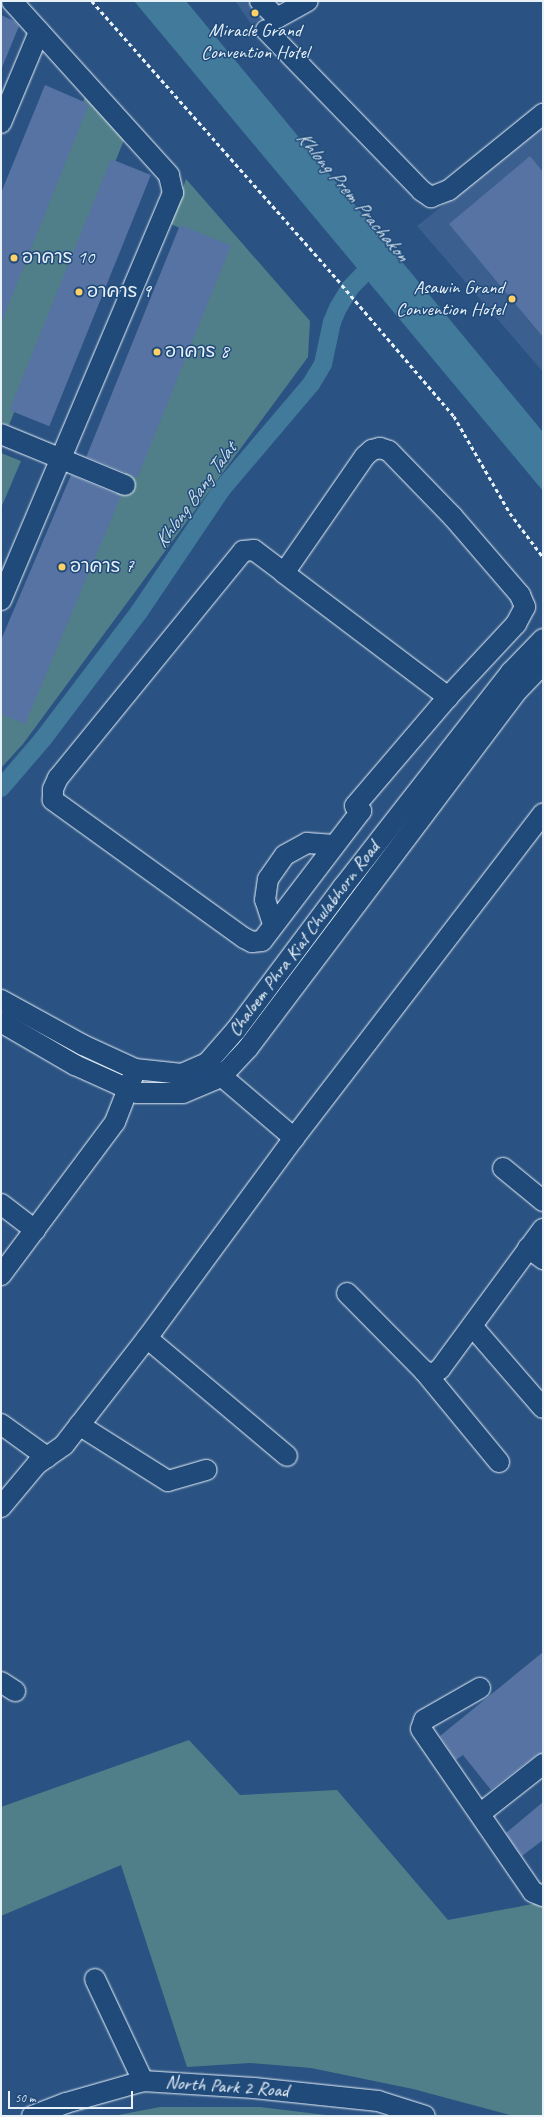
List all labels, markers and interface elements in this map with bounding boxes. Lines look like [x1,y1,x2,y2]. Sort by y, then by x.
marker: Miracle Grand Convention Hotel [250,8,260,18]
place label: Miracle Grand Convention Hotel [201,20,309,64]
water label: Khlong Prem Prachakon [291,126,415,266]
place label: อาคาร 10 [22,247,94,269]
marker: อาคาร 10 [9,253,19,263]
place label: Asawin Grand Convention Hotel [396,277,504,321]
place label: อาคาร 9 [87,281,151,303]
marker: อาคาร 9 [74,287,84,297]
marker: Asawin Grand Convention Hotel [507,294,517,304]
place label: อาคาร 8 [165,341,229,363]
marker: อาคาร 8 [152,347,162,357]
water label: Khlong Bang Talat [149,437,241,553]
place label: อาคาร 7 [70,556,134,578]
marker: อาคาร 7 [57,562,67,572]
street label: Chaloem Phra Kiat Chulabhorn Road [223,837,385,1041]
street label: North Park 2 Road [164,2071,290,2103]
scale bar [10,2083,135,2109]
text: 50 m [15,2090,35,2106]

